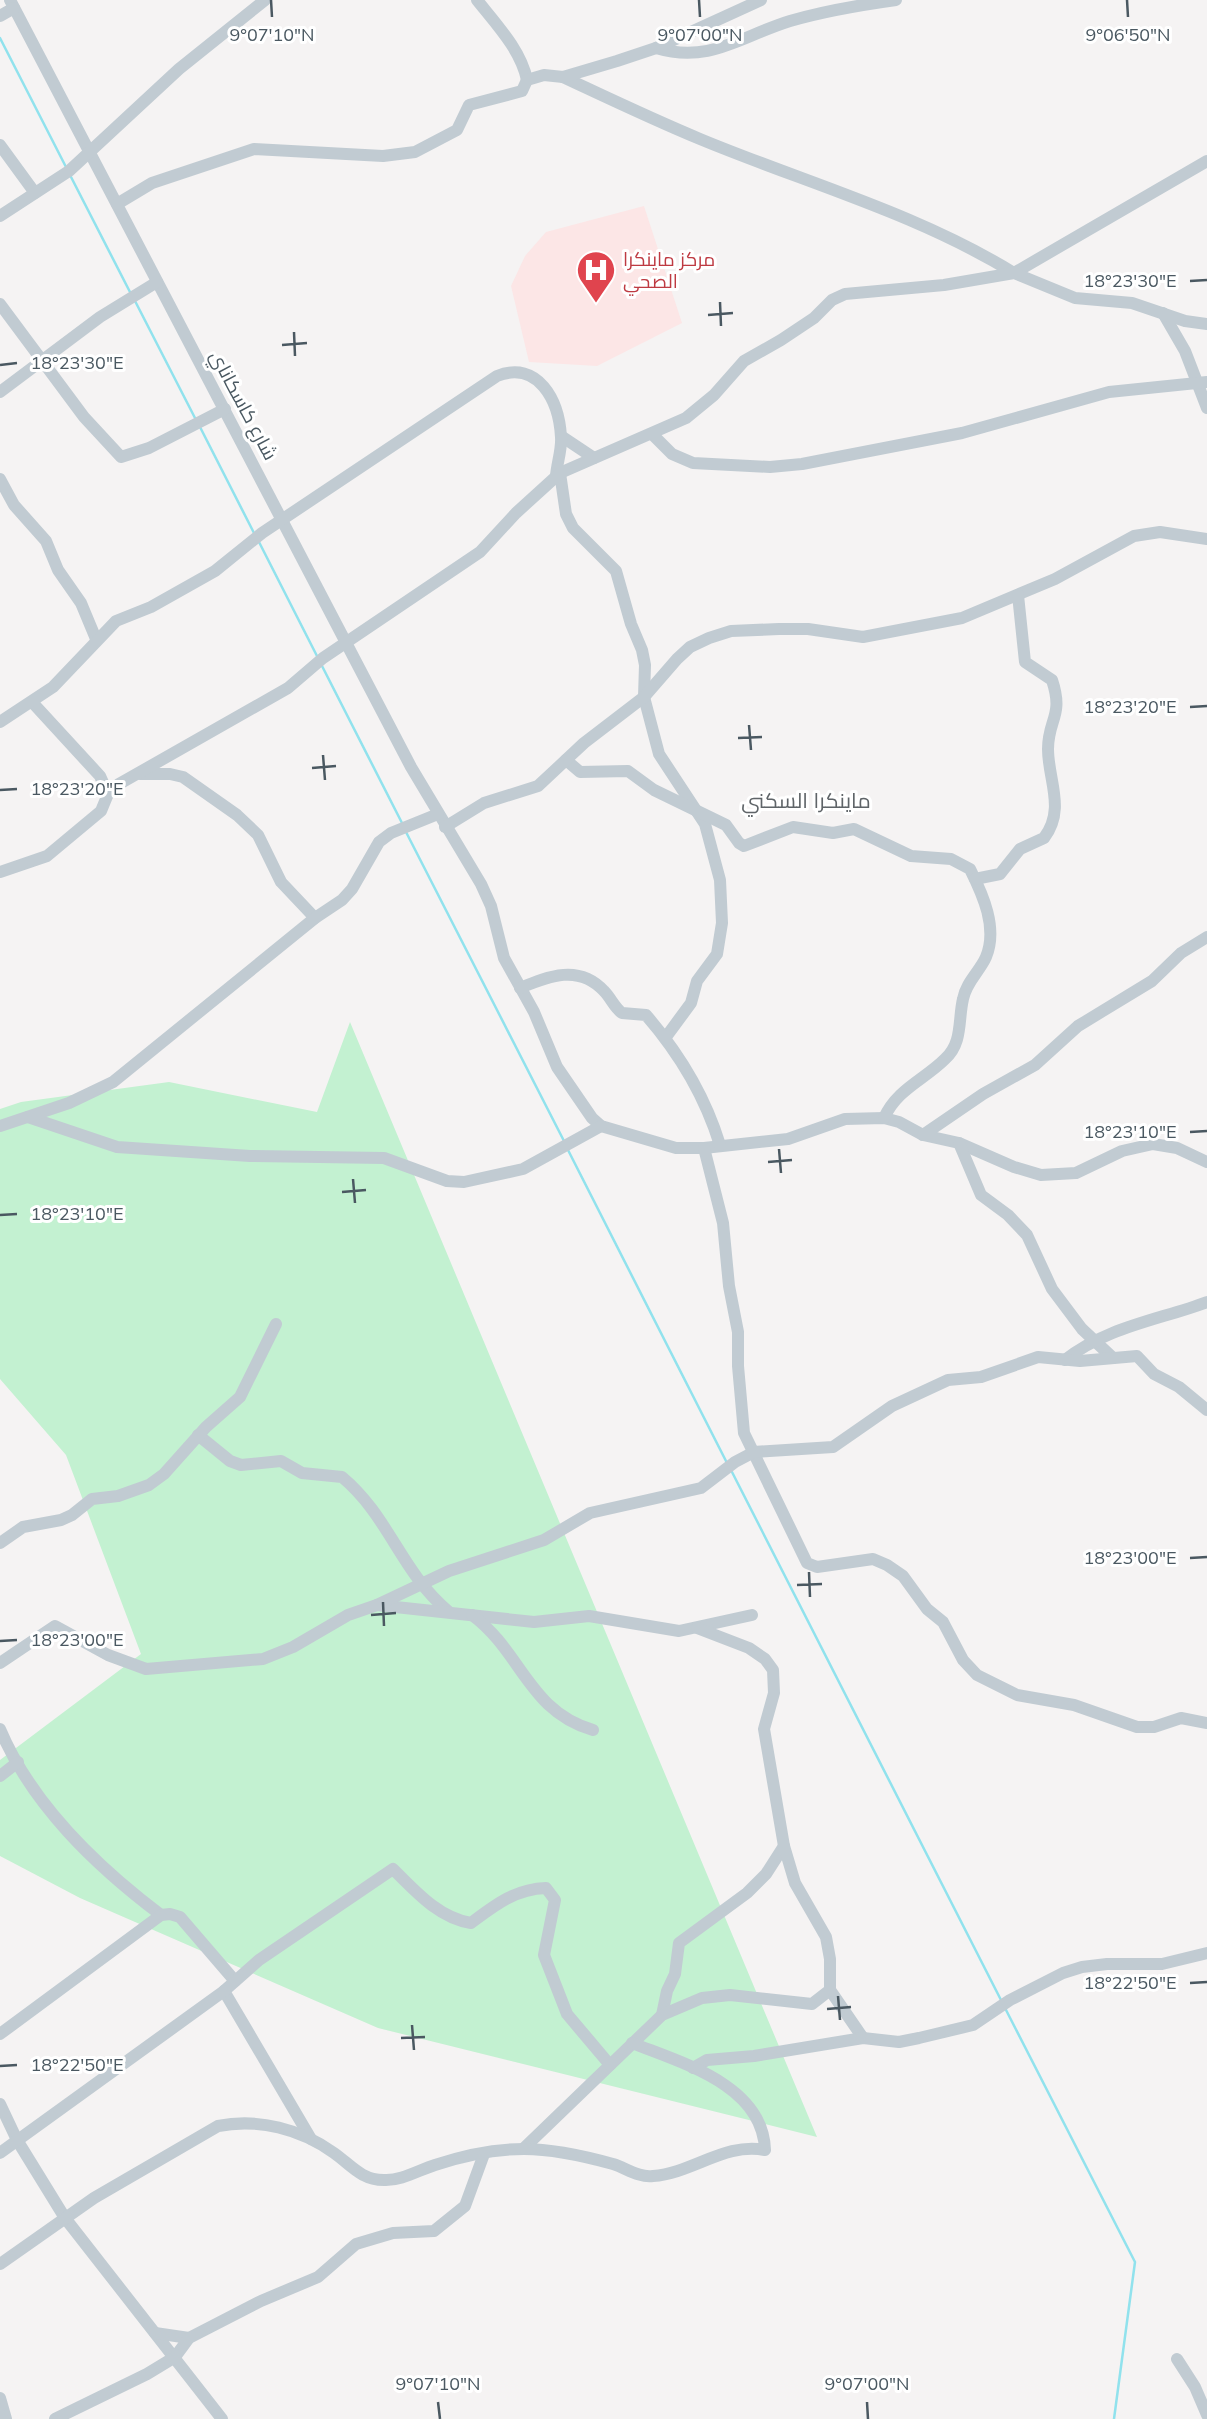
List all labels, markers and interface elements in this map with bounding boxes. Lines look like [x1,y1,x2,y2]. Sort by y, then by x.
text: 9°07'10"N [229,23,315,46]
text: 9°07'00"N [657,23,743,46]
text: 9°06'50"N [1085,23,1171,46]
place label: مركز ماينكرا الصحي [623,247,715,296]
hospital icon: مركز ماينكرا الصحي [575,249,617,304]
text: 18°23'30"E [1083,269,1177,292]
street label: شارع كاسكاناي [202,346,283,465]
text: 18°23'30"E [30,351,124,374]
text: 18°23'20"E [1083,695,1177,718]
text: 18°23'20"E [30,777,124,800]
district label: ماينكرا السكني [741,787,871,817]
text: 18°23'10"E [1083,1120,1177,1143]
text: 18°23'10"E [30,1202,124,1225]
text: 18°23'00"E [1083,1546,1177,1569]
text: 18°23'00"E [30,1628,124,1651]
text: 18°22'50"E [1083,1971,1177,1994]
text: 18°22'50"E [30,2053,124,2076]
text: 9°07'10"N [395,2372,481,2395]
text: 9°07'00"N [824,2372,910,2395]

